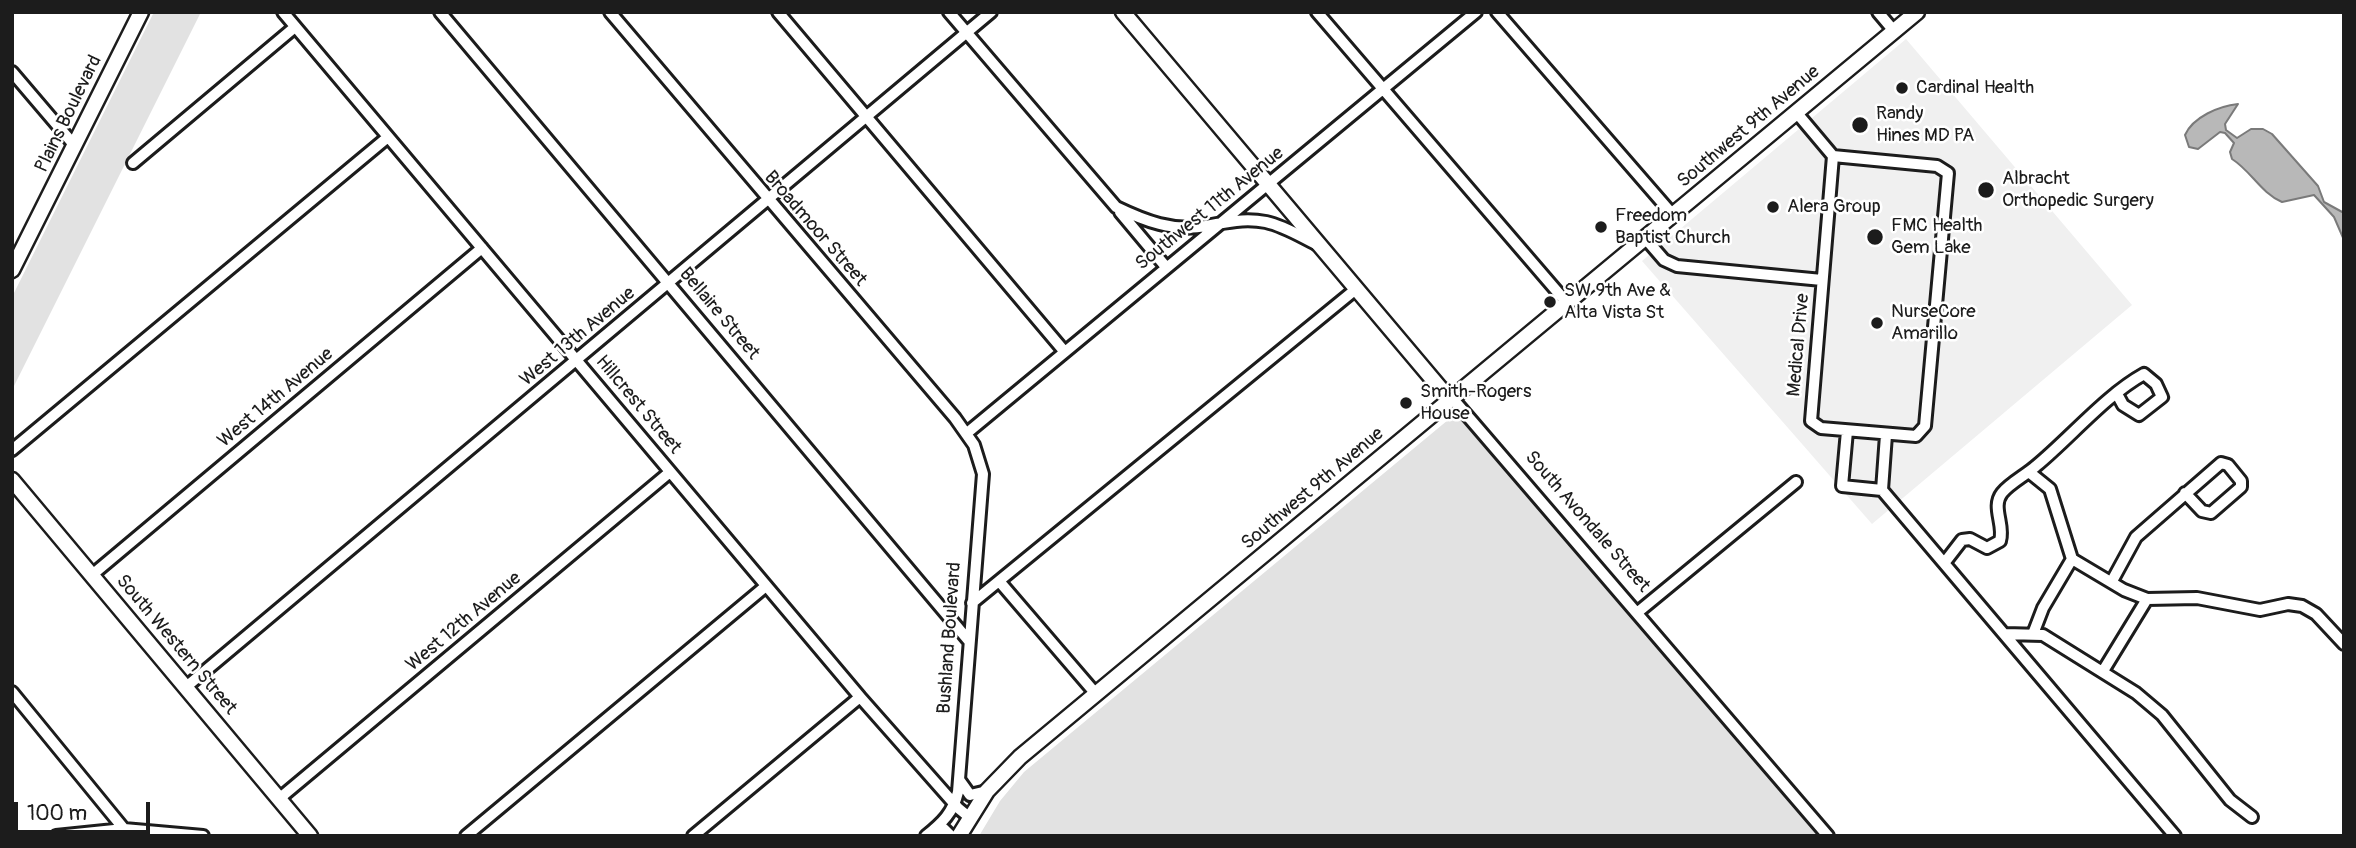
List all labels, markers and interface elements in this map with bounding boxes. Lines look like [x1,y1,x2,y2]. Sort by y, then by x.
street label: Plains Boulevard [31,52,107,176]
street label: Southwest 9th Avenue [1673,61,1825,193]
place label: Cardinal Health [1916,77,2034,99]
marker: Cardinal Health [1894,80,1910,96]
place label: Randy Hines MD PA [1876,103,1974,147]
marker: Randy Hines MD PA [1850,115,1870,135]
street label: Southwest 11th Avenue [1131,142,1289,276]
street label: Broadmoor Street [759,167,871,291]
place label: Albracht Orthopedic Surgery [2002,168,2154,212]
marker: Albracht Orthopedic Surgery [1976,180,1996,200]
place label: Alera Group [1787,196,1881,218]
marker: Alera Group [1765,199,1781,215]
place label: Freedom Baptist Church [1615,205,1730,249]
place label: FMC Health Gem Lake [1891,215,1983,259]
marker: Freedom Baptist Church [1593,219,1609,235]
marker: FMC Health Gem Lake [1865,227,1885,247]
street label: Bellaire Street [674,263,764,365]
place label: SW 9th Ave & Alta Vista St [1564,280,1671,324]
street label: West 13th Avenue [516,282,640,392]
street label: Medical Drive [1783,292,1815,398]
marker: SW 9th Ave & Alta Vista St [1542,294,1558,310]
place label: NurseCore Amarillo [1891,301,1976,345]
marker: NurseCore Amarillo [1869,315,1885,331]
street label: West 14th Avenue [214,343,338,453]
street label: Hillcrest Street [590,351,686,459]
place label: Smith-Rogers House [1420,381,1531,425]
marker: Smith-Rogers House [1398,395,1414,411]
street label: Southwest 9th Avenue [1237,423,1389,555]
street label: South Avondale Street [1519,447,1655,597]
street label: Bushland Boulevard [933,561,967,715]
street label: West 12th Avenue [402,567,526,677]
street label: South Western Street [111,570,241,720]
scale bar [18,788,154,832]
text: 100 m [27,800,87,827]

